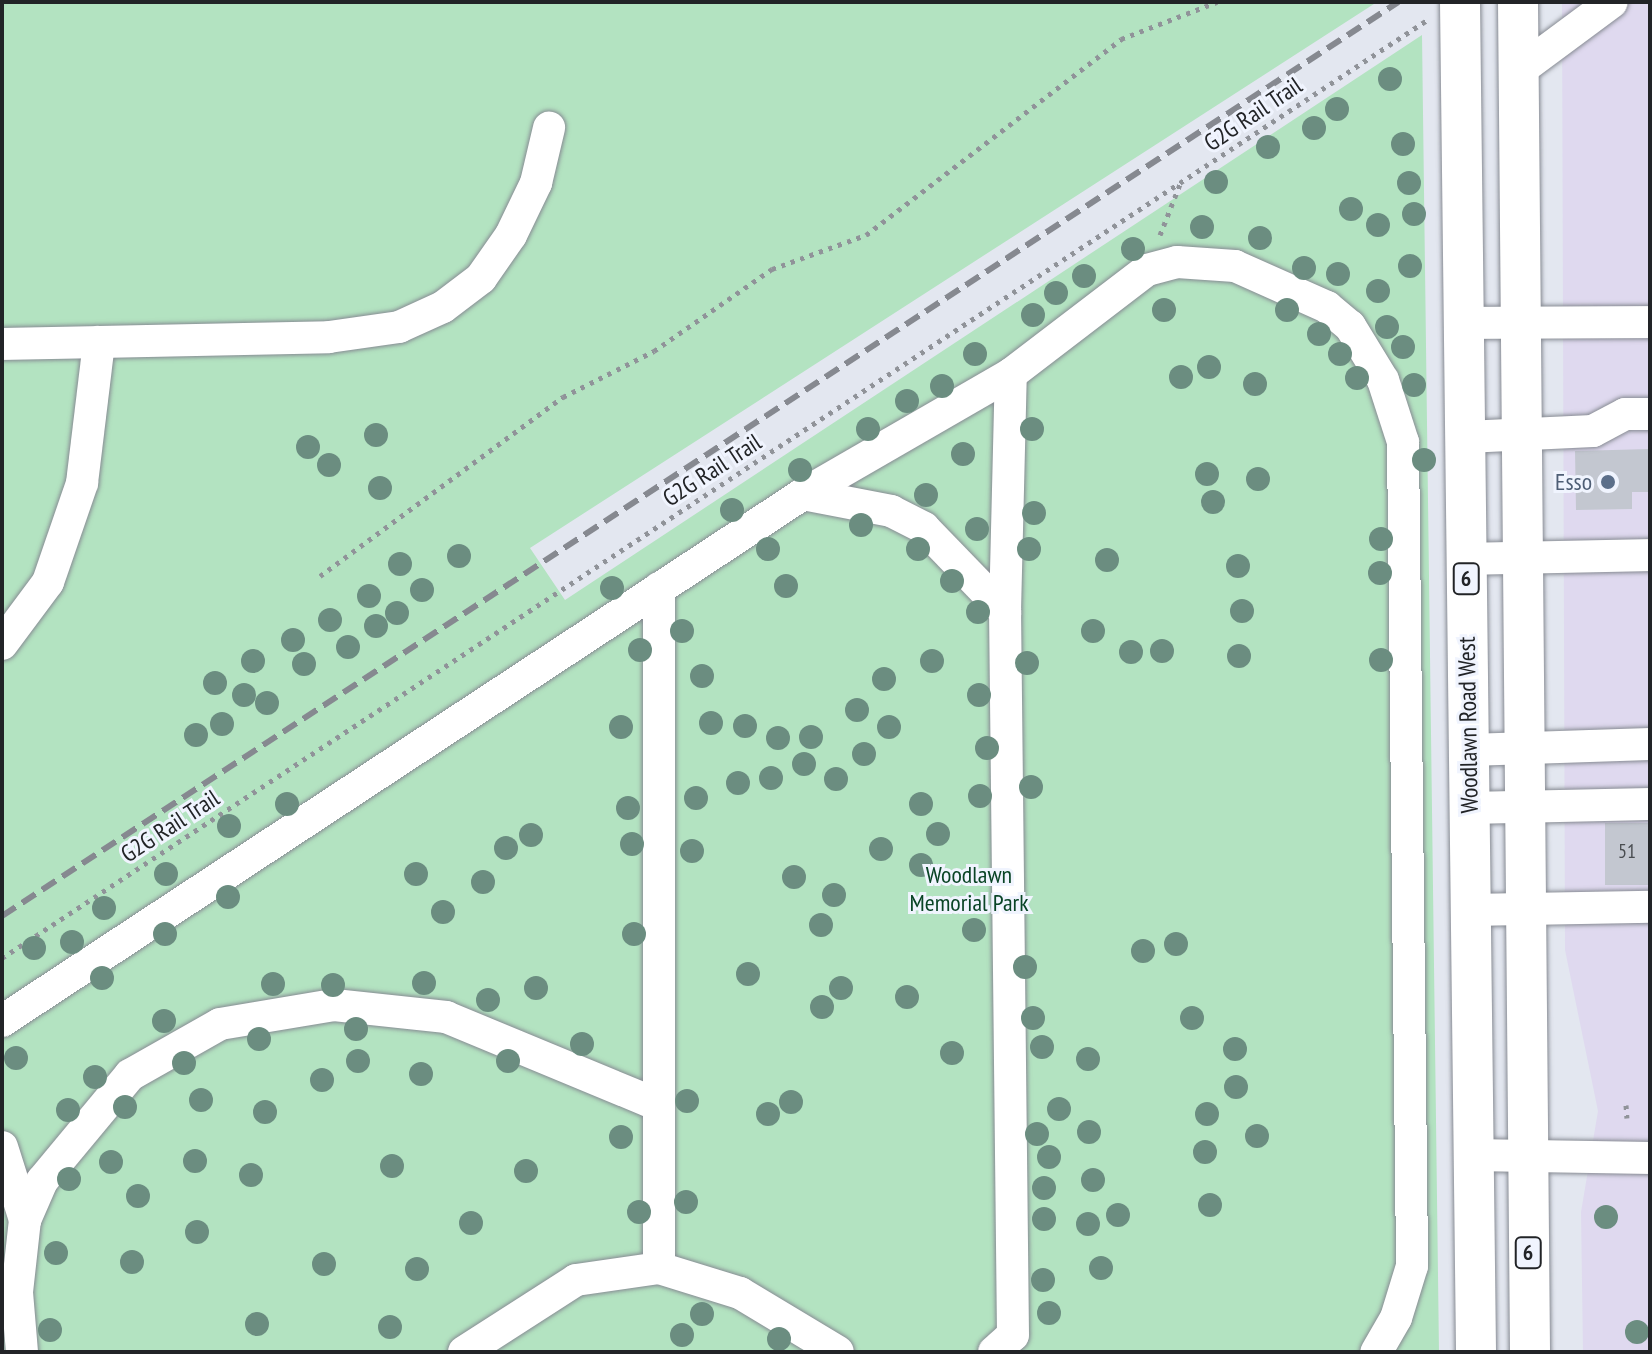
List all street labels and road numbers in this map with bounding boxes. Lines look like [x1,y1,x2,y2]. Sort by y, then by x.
street label: G2G Rail Trail [1198,71,1308,157]
street label: G2G Rail Trail [657,427,767,513]
road number: 6 [1452,561,1480,597]
street label: Woodlawn Road West [1452,636,1484,814]
street label: G2G Rail Trail [115,783,225,869]
road number: 6 [1514,1235,1542,1271]

